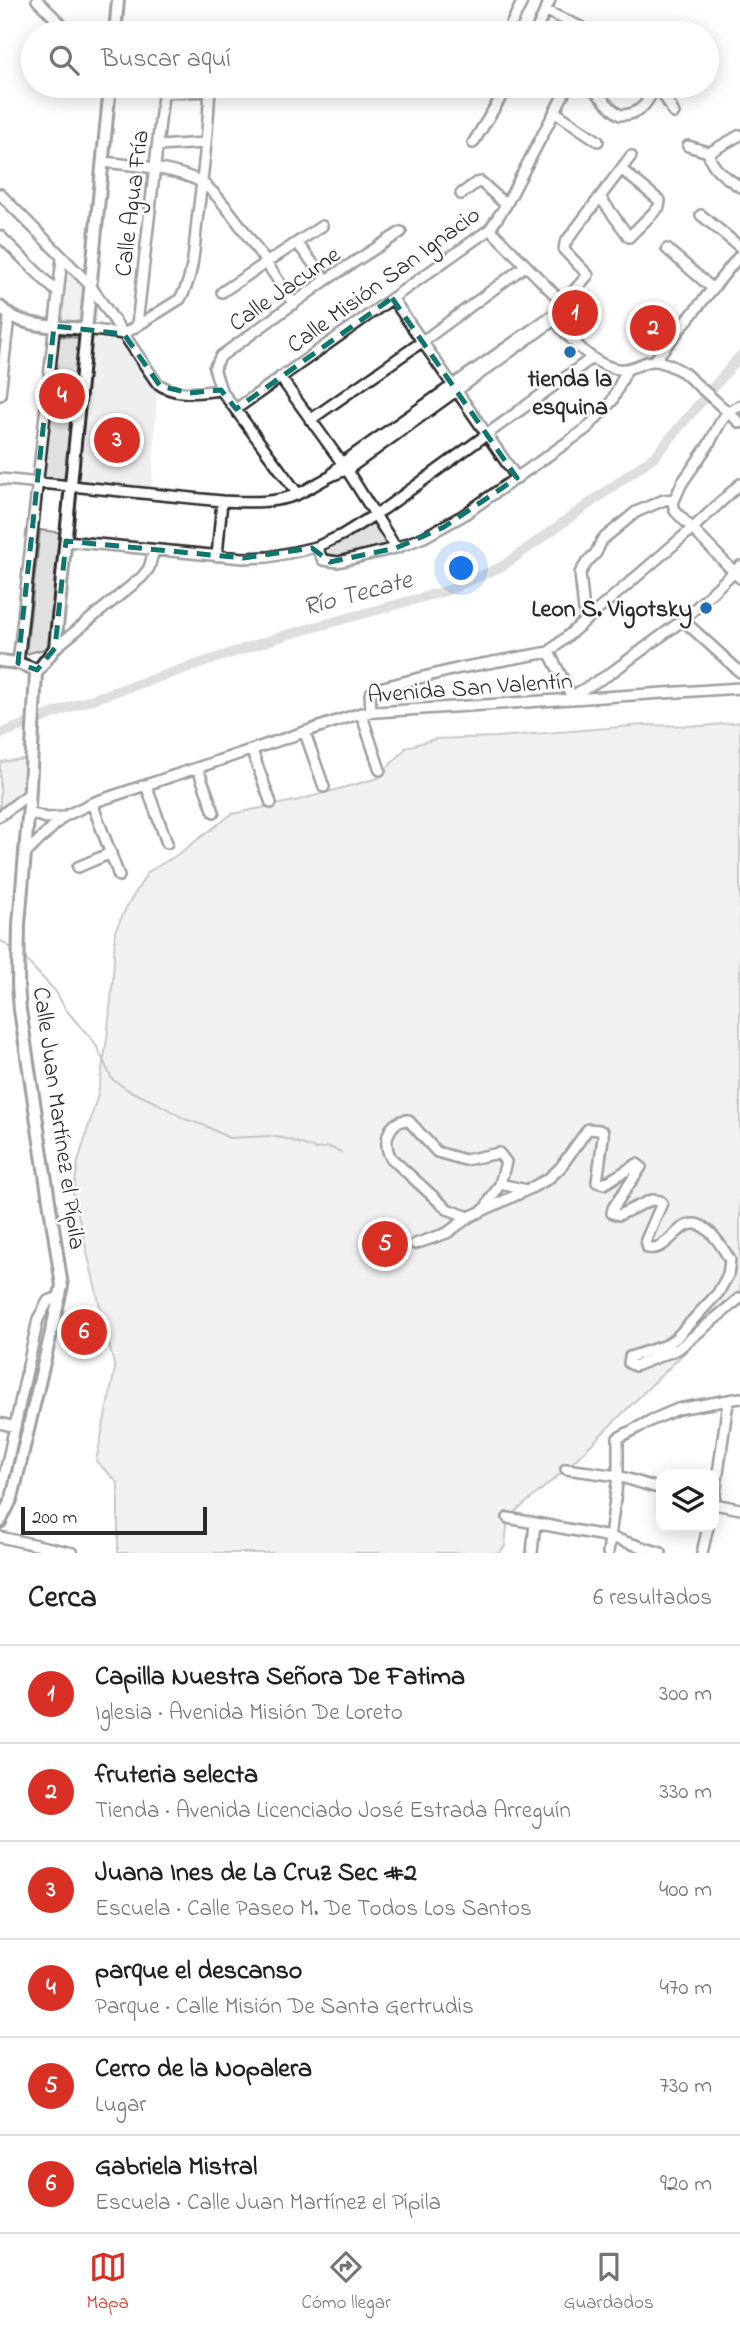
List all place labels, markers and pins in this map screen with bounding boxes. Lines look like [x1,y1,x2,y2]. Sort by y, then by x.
pin: 1 [552,287,598,339]
pin: 2 [630,302,676,354]
marker: tienda la esquina [562,344,578,360]
place label: tienda la esquina [527,363,612,426]
pin: 4 [39,370,85,422]
pin: 3 [94,414,140,466]
place label: Leon S. Vigotsky [532,593,692,629]
marker: Leon S. Vigotsky [698,600,714,616]
pin: 5 [362,1218,408,1270]
pin: 6 [61,1306,107,1358]

